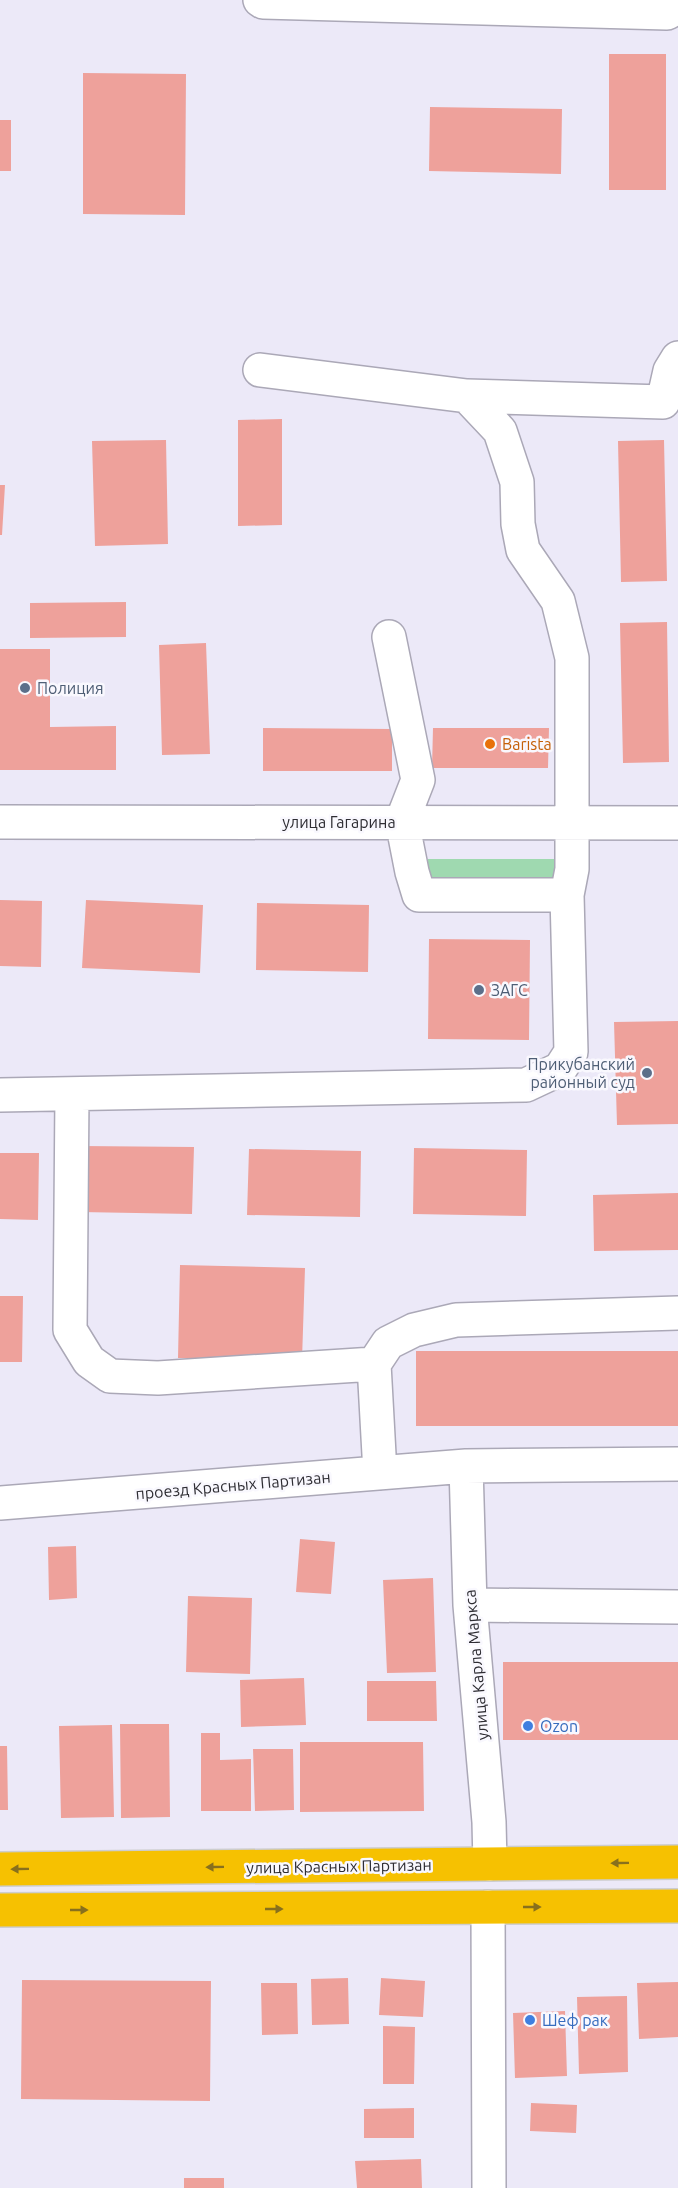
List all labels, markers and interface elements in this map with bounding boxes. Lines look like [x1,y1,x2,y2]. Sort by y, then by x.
place label: Полиция [37,679,104,697]
marker: Полиция [18,681,32,695]
place label: Barista [502,735,552,753]
marker: Barista [483,737,497,751]
street label: улица Гагарина [282,813,396,831]
place label: ЗАГС [491,981,528,999]
marker: ЗАГС [472,983,486,997]
place label: Прикубанский районный суд [528,1055,635,1091]
marker: Прикубанский районный суд [640,1066,654,1080]
street label: проезд Красных Партизан [135,1468,331,1502]
street label: улица Карла Маркса [460,1589,492,1741]
place label: Ozon [540,1717,578,1735]
marker: Ozon [521,1719,535,1733]
street label: улица Красных Партизан [246,1855,432,1877]
one-way arrow [610,1858,629,1868]
one-way arrow [205,1862,224,1872]
one-way arrow [10,1864,29,1874]
one-way arrow [523,1902,542,1912]
one-way arrow [265,1904,284,1914]
one-way arrow [70,1905,89,1915]
place label: Шеф рак [542,2011,608,2029]
marker: Шеф рак [523,2013,537,2027]

